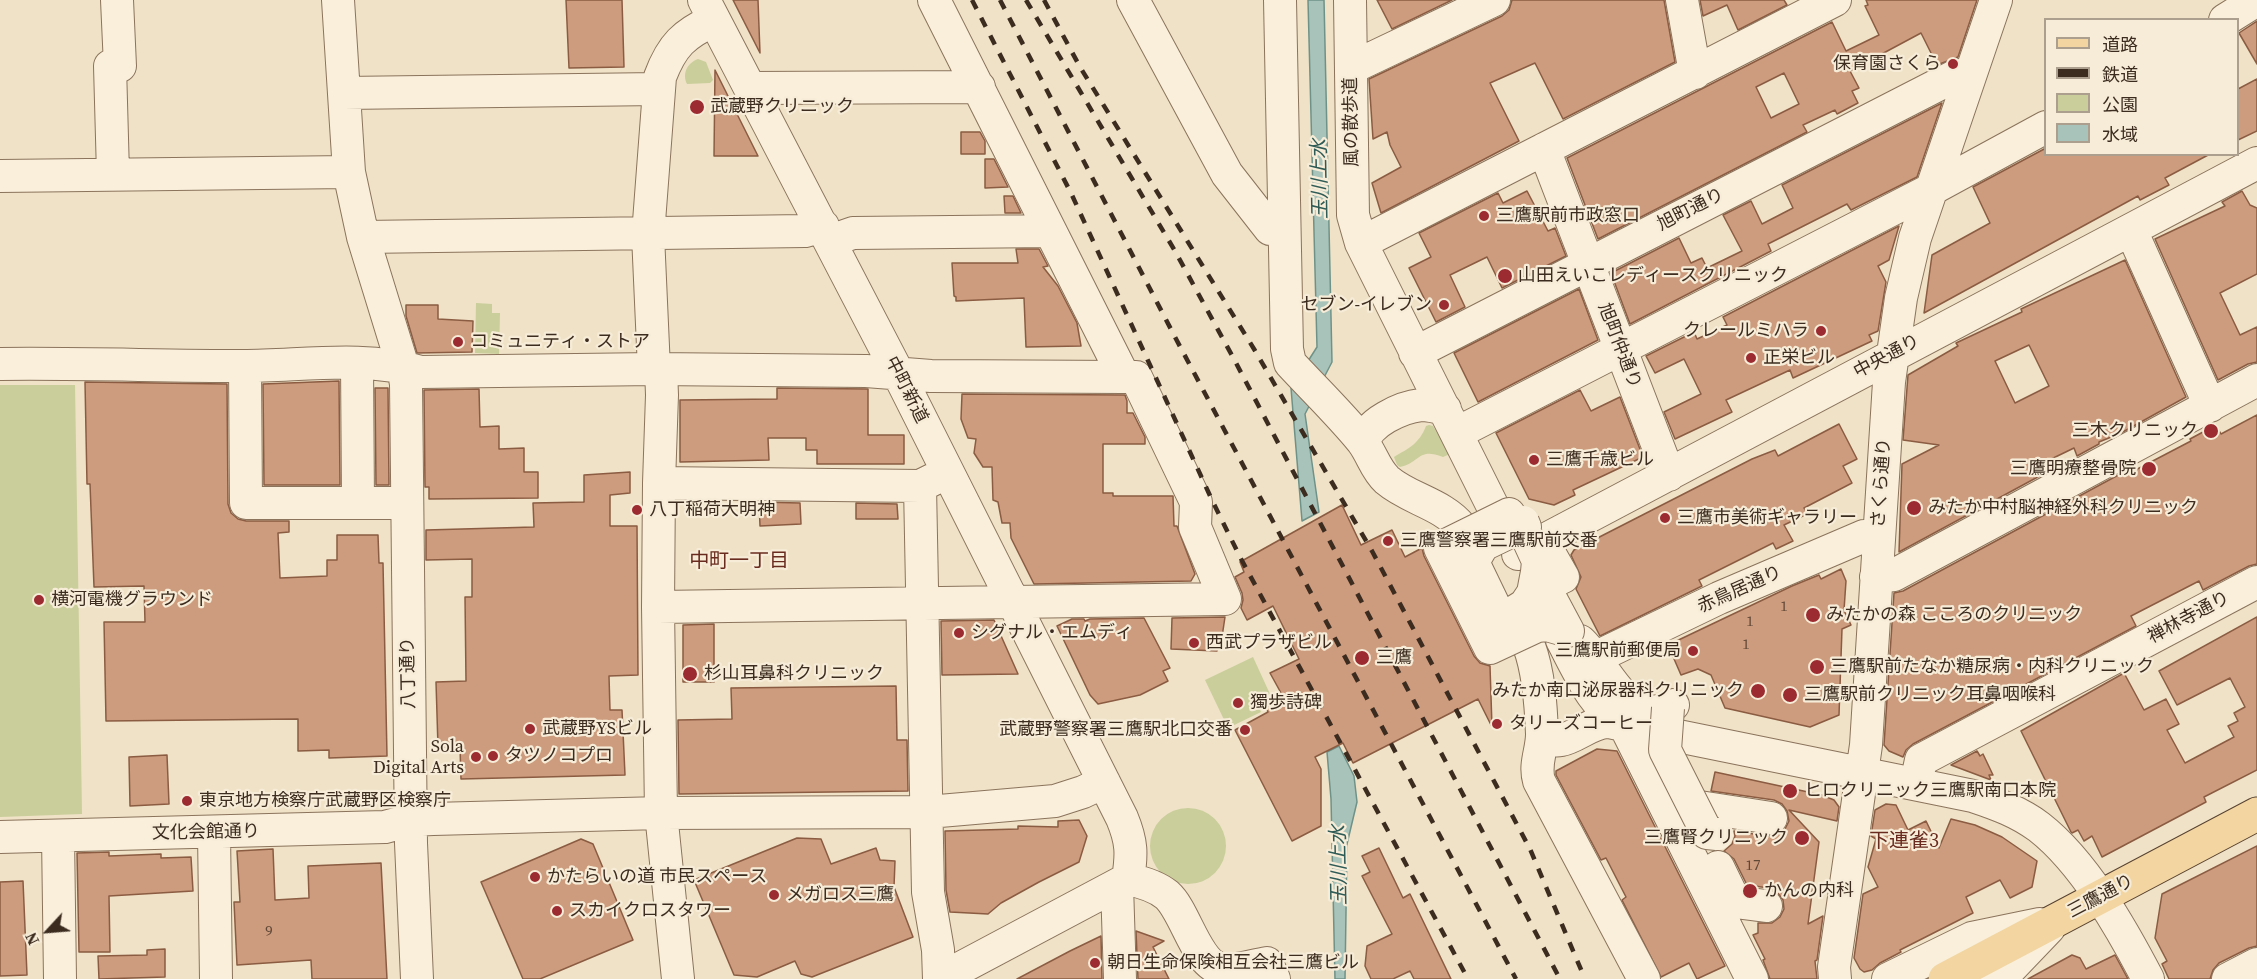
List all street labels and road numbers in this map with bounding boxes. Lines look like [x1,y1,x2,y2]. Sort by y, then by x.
street label: 風の散歩道 [1340,77,1364,167]
street label: 旭町通り [1654,184,1728,236]
street label: 旭町仲通り [1593,300,1645,392]
street label: 中央通り [1850,331,1924,383]
street label: 中町新道 [880,353,932,427]
street label: さくら通り [1868,437,1896,529]
street label: 赤鳥居通り [1694,562,1786,618]
street label: 禅林寺通り [2144,587,2234,649]
street label: 八丁通り [398,637,420,709]
street label: 文化会館通り [152,821,260,845]
street label: 三鷹通り [2064,871,2138,923]

